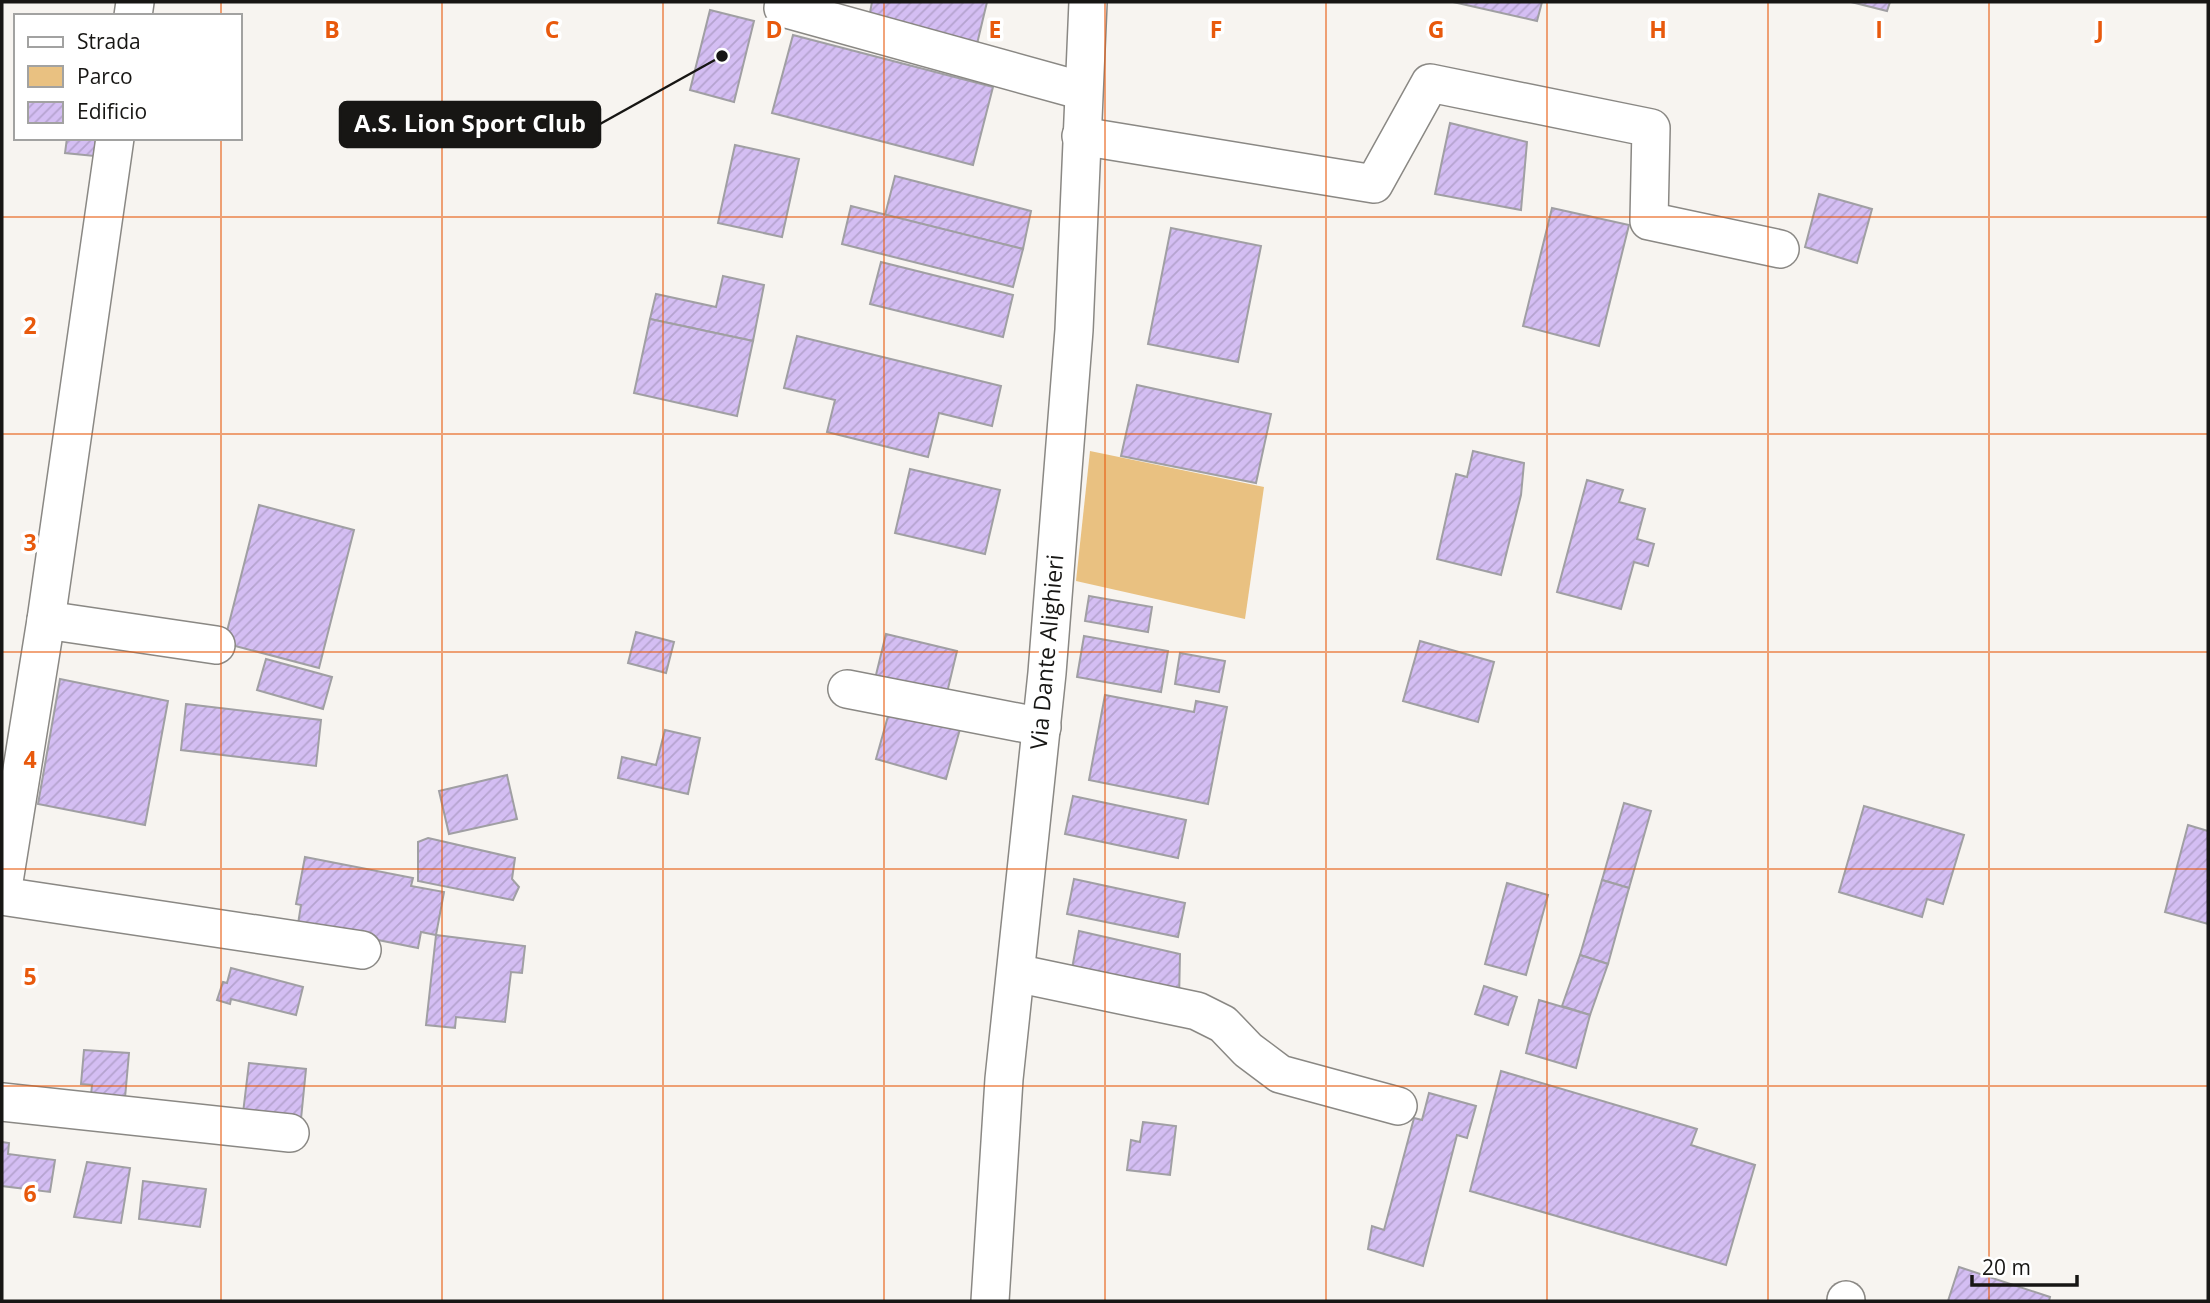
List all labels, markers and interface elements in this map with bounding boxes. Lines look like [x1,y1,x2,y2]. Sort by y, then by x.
text: B [324,13,340,45]
text: C [545,13,559,45]
text: D [765,13,783,45]
text: E [989,13,1001,45]
text: F [1210,13,1222,45]
text: G [1428,13,1444,45]
text: H [1649,13,1667,45]
text: I [1875,13,1883,45]
text: J [2094,13,2104,45]
legend [14,14,242,140]
text: Strada [77,27,141,55]
text: Parco [77,62,133,90]
text: Edificio [77,97,147,125]
callout: A.S. Lion Sport Club [340,102,600,147]
text: A.S. Lion Sport Club [354,106,586,139]
text: 2 [23,309,37,341]
text: 3 [23,526,37,558]
street label: Via Dante Alighieri [1022,553,1070,751]
text: 4 [23,743,37,775]
text: 5 [23,960,37,992]
text: 6 [23,1177,37,1209]
scale bar [1972,1244,2077,1288]
text: 20 m [1982,1253,2031,1281]

